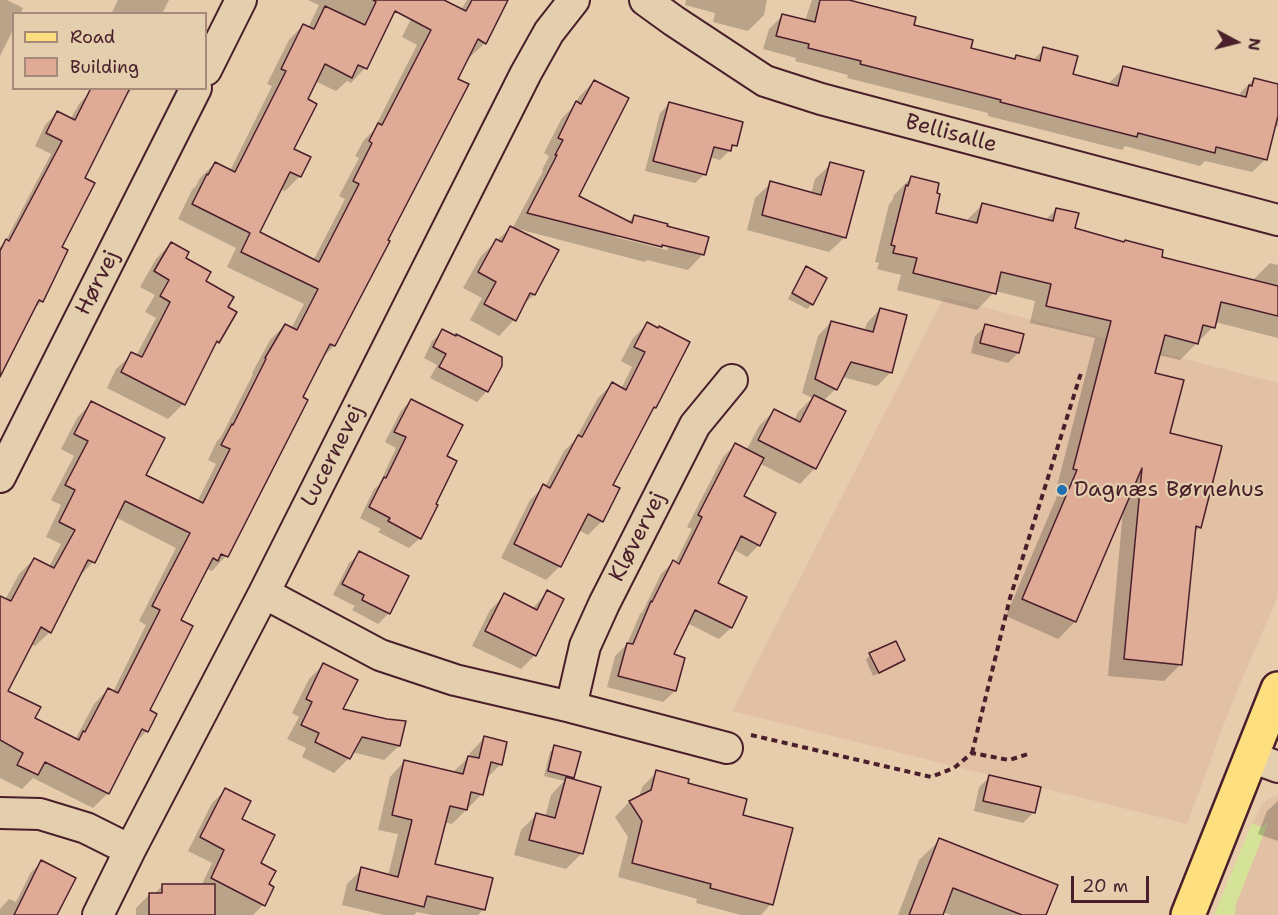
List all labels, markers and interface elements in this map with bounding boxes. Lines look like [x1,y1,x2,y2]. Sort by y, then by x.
legend [12,12,207,90]
north arrow [1206,12,1266,72]
text: Road [70,25,115,49]
text: N [1243,37,1266,52]
text: Building [70,55,139,79]
street label: Bellisalle [902,109,1000,159]
street label: Hørvej [70,246,126,320]
street label: Lucernevej [296,401,370,511]
place label: Dagnæs Børnehus [1074,477,1264,503]
marker: Dagnæs Børnehus [1055,483,1069,497]
street label: Kløvervej [604,488,672,586]
scale bar [1074,864,1152,902]
text: 20 m [1082,874,1128,898]

